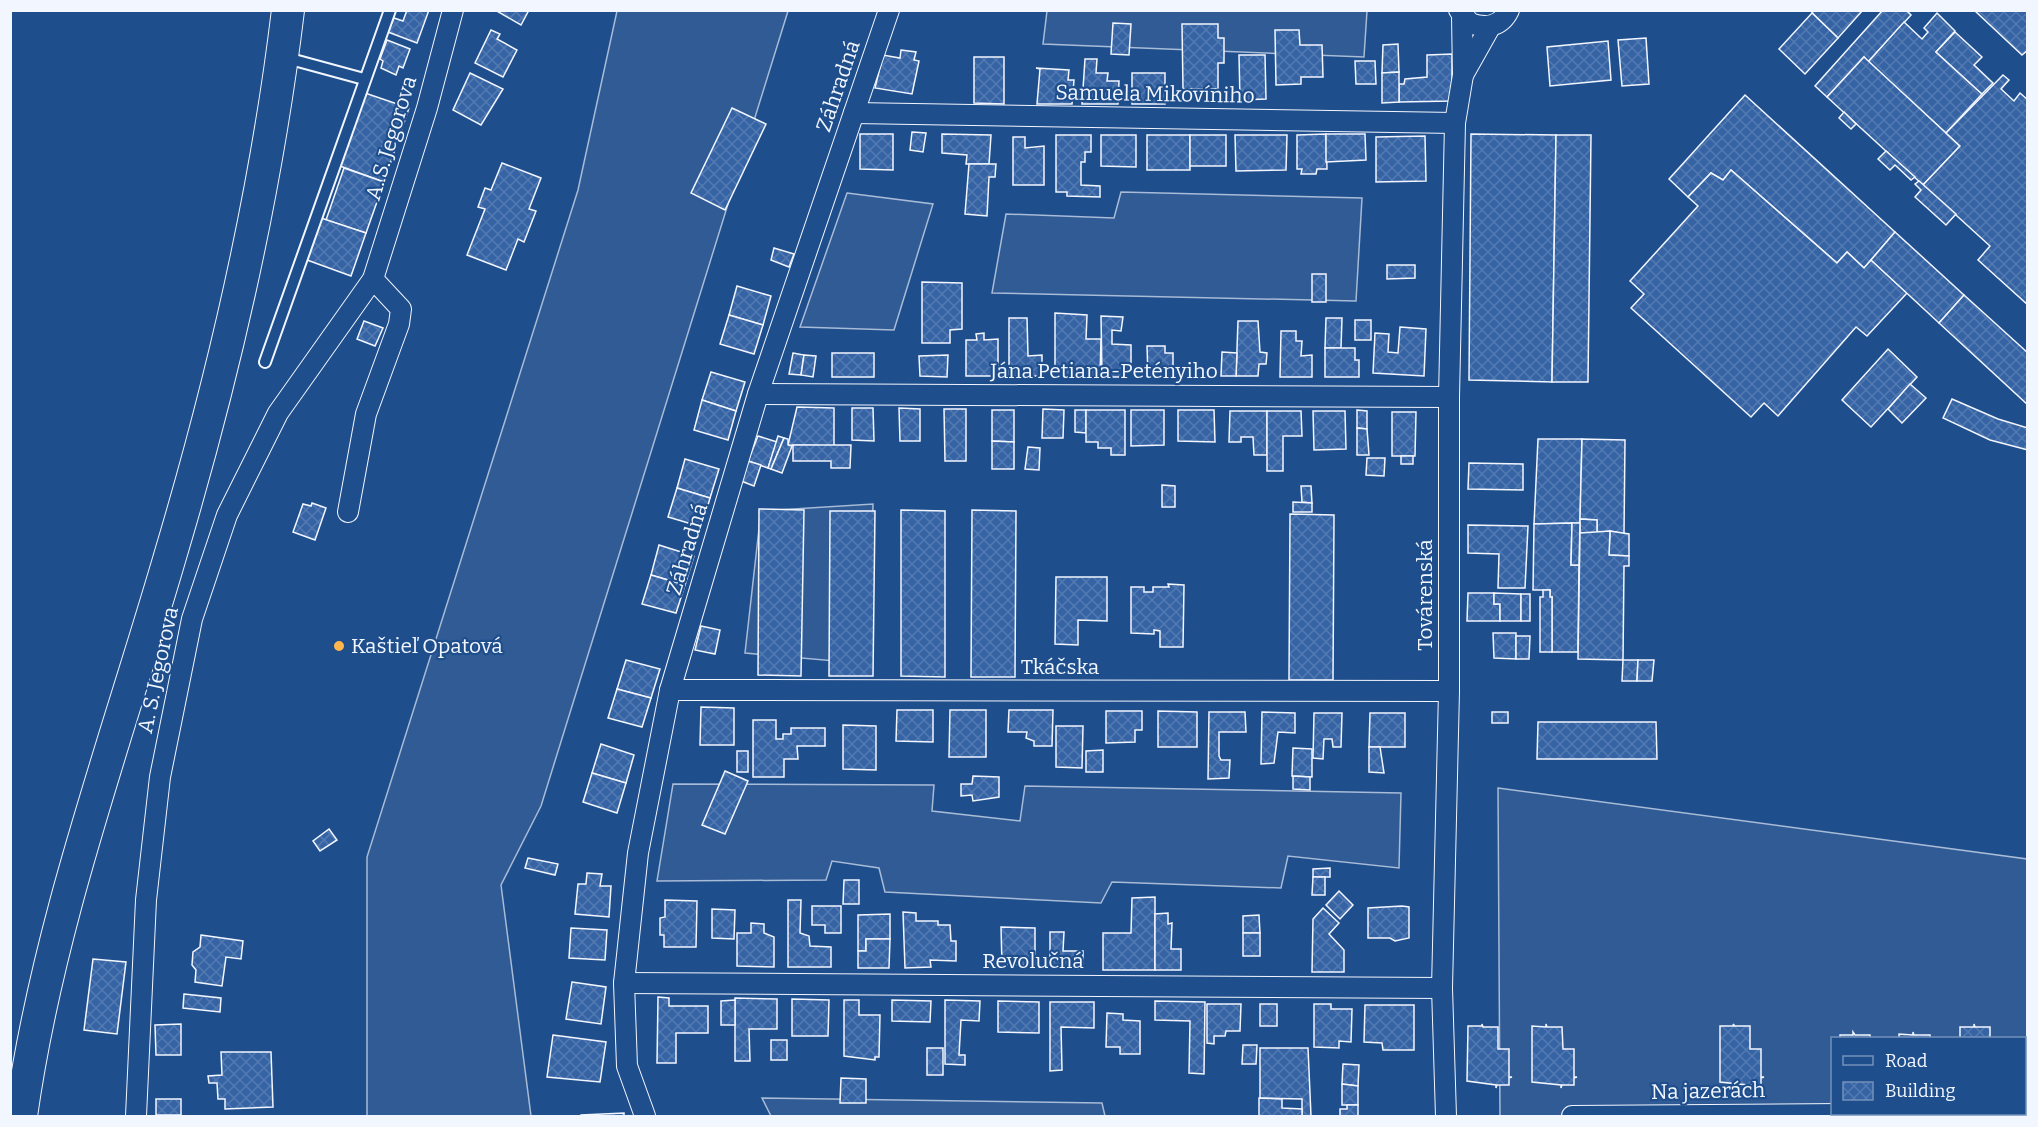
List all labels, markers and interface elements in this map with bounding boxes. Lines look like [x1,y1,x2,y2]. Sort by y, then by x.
street label: Záhradná [810,36,866,135]
street label: A. S. Jegorova [360,72,422,203]
street label: Samuela Mikovíniho [1055,79,1255,109]
street label: Jána Petiana-Petényiho [989,358,1218,384]
street label: Záhradná [661,499,713,598]
street label: Továrenská [1412,539,1438,651]
street label: A. S. Jegorova [132,604,184,736]
place label: Kaštieľ Opatová [351,633,503,659]
marker: Kaštieľ Opatová [332,639,346,653]
street label: Tkáčska [1021,654,1100,680]
street label: Revolučná [982,948,1084,974]
legend [1831,1037,2026,1115]
text: Road [1885,1050,1928,1072]
street label: Na jazerách [1651,1077,1765,1105]
text: Building [1885,1080,1956,1102]

